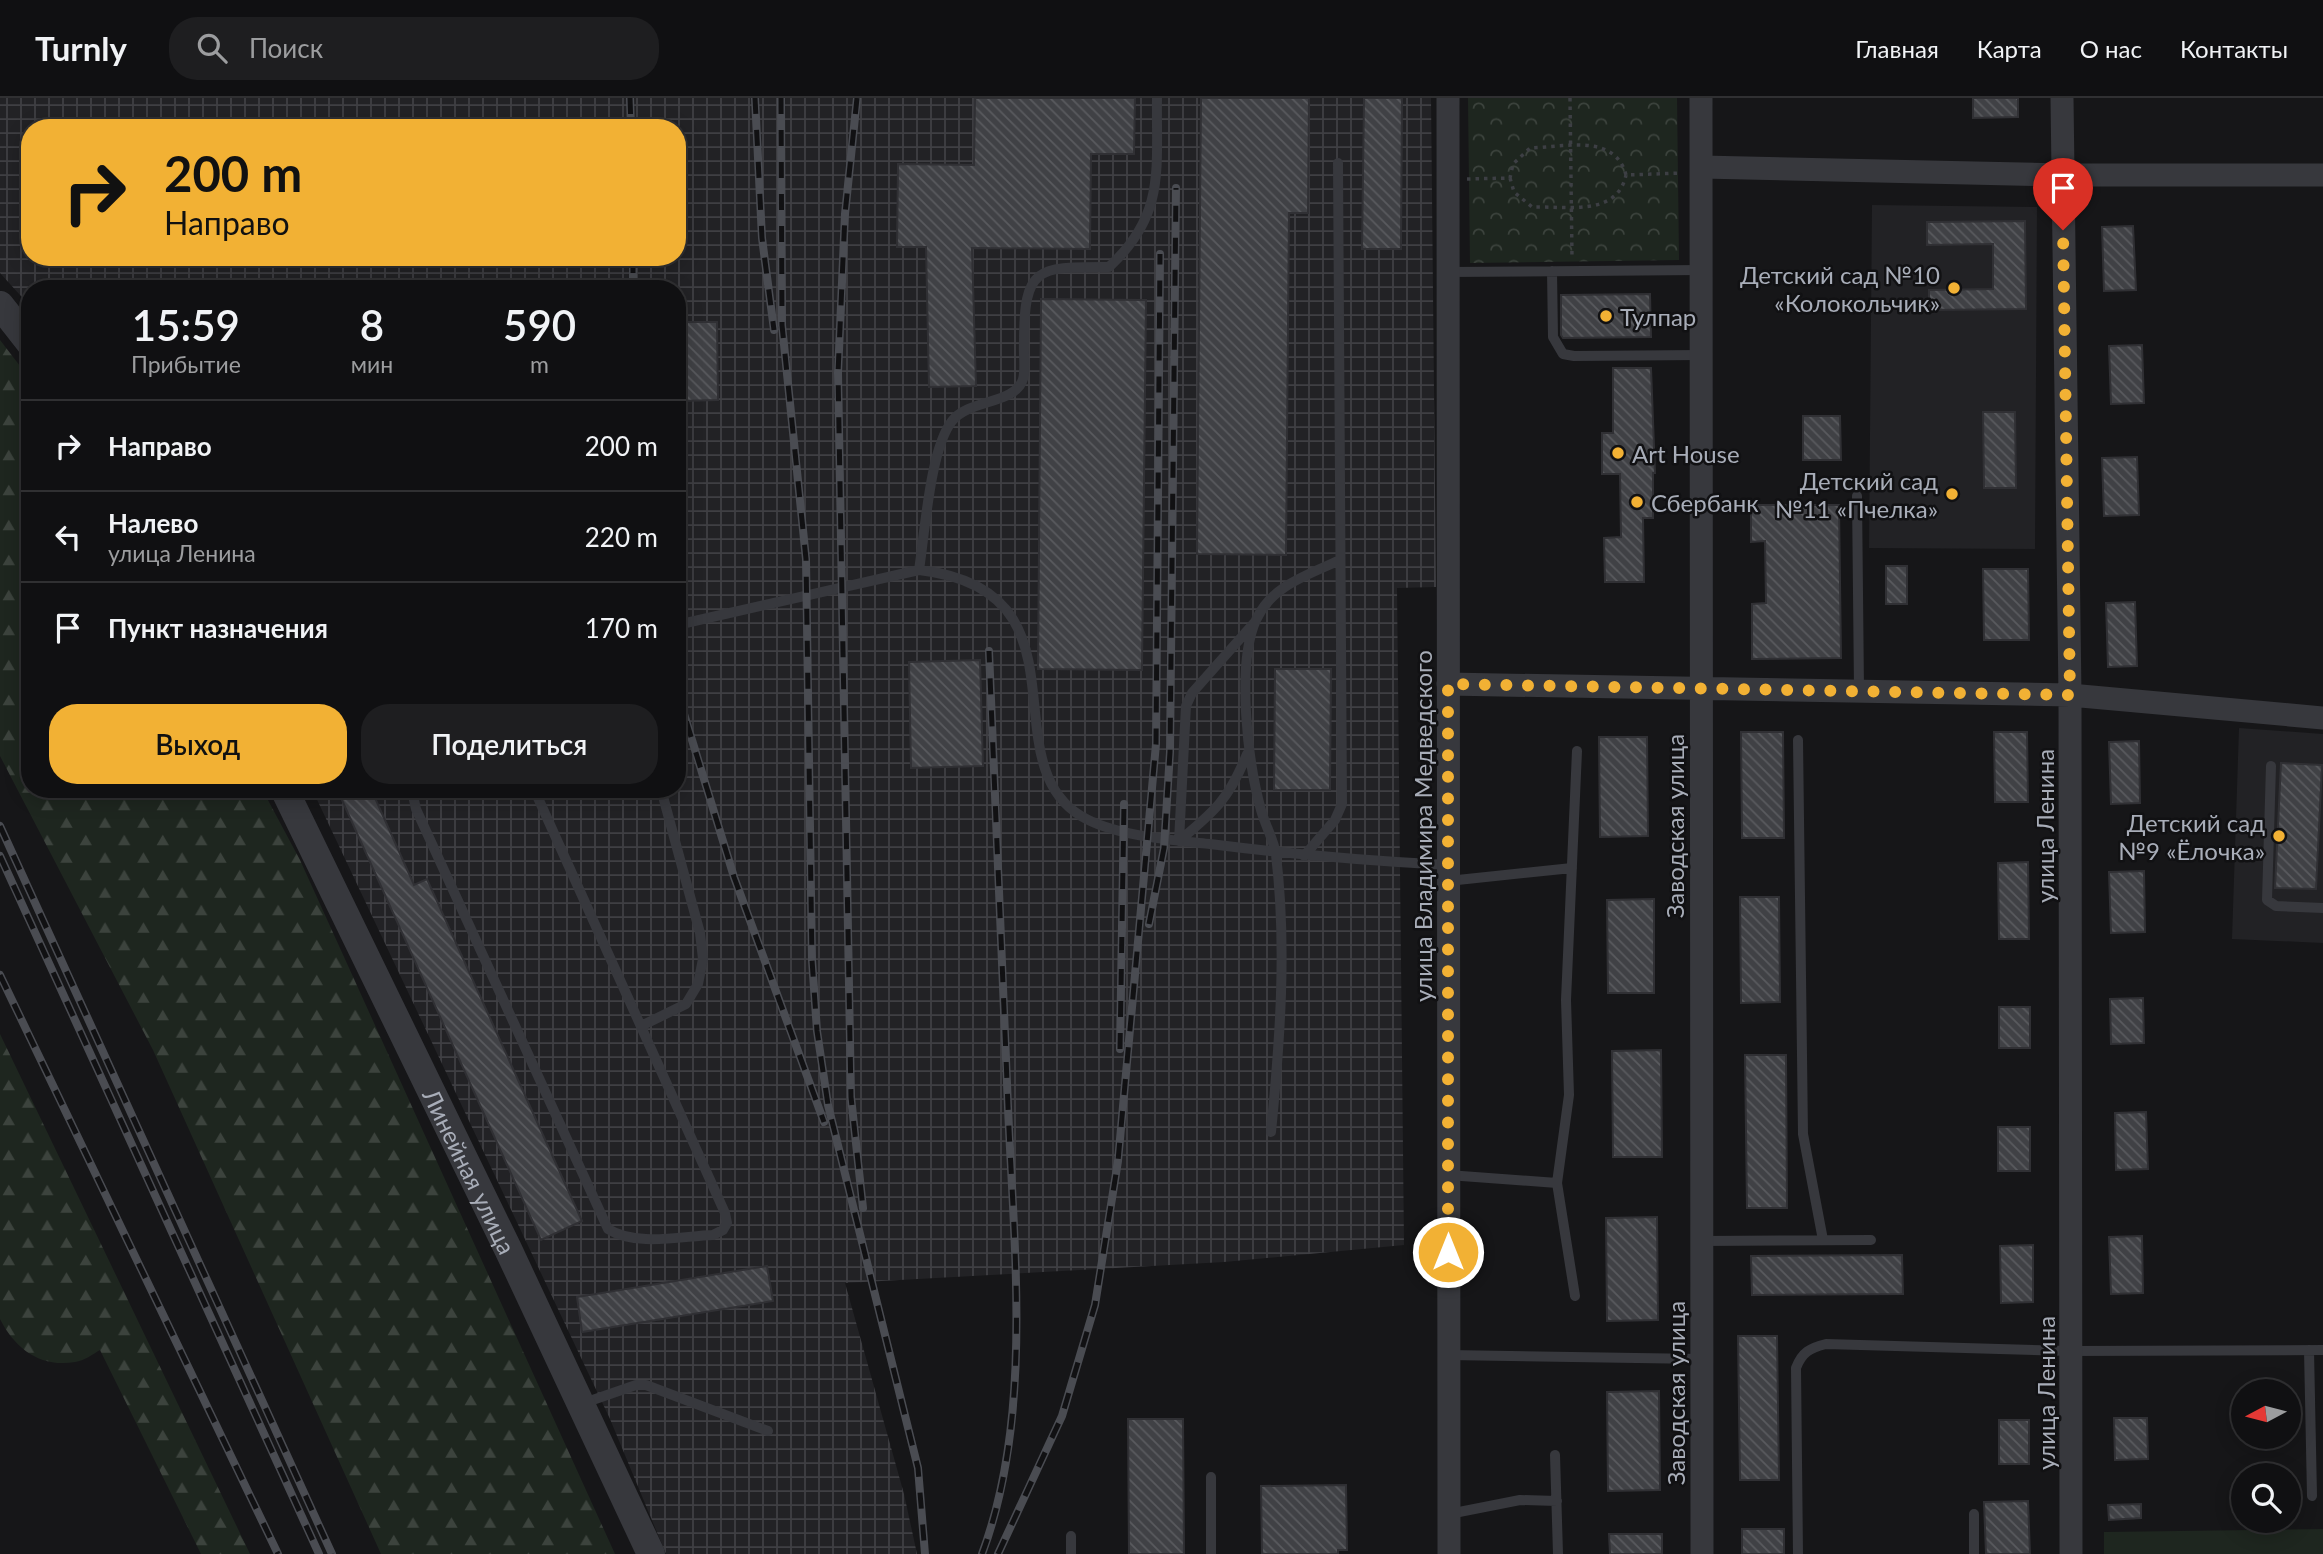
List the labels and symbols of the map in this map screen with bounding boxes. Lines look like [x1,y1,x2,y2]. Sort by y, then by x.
pin [2033,158,2093,230]
place label: Детский сад №10 «Колокольчик» [1740,260,1940,317]
marker: Детский сад №10 «Колокольчик» [1946,280,1962,296]
place label: Тулпар [1620,302,1696,331]
marker: Тулпар [1598,308,1614,324]
place label: Art House [1632,439,1740,468]
marker: Art House [1610,445,1626,461]
place label: Детский сад №11 «Пчелка» [1775,466,1938,523]
marker: Детский сад №11 «Пчелка» [1944,486,1960,502]
place label: Сбербанк [1651,488,1759,517]
marker: Сбербанк [1629,494,1645,510]
street label: улица Владимира Медведского [1408,650,1437,1002]
street label: Заводская улица [1660,734,1689,918]
street label: улица Ленина [2030,749,2059,903]
place label: Детский сад №9 «Ёлочка» [2118,808,2265,865]
marker: Детский сад №9 «Ёлочка» [2271,828,2287,844]
street label: Линейная улица [417,1083,523,1258]
position arrow [1411,1215,1485,1289]
street label: Заводская улица [1661,1301,1690,1485]
street label: улица Ленина [2031,1316,2060,1470]
north arrow [2231,1379,2301,1449]

